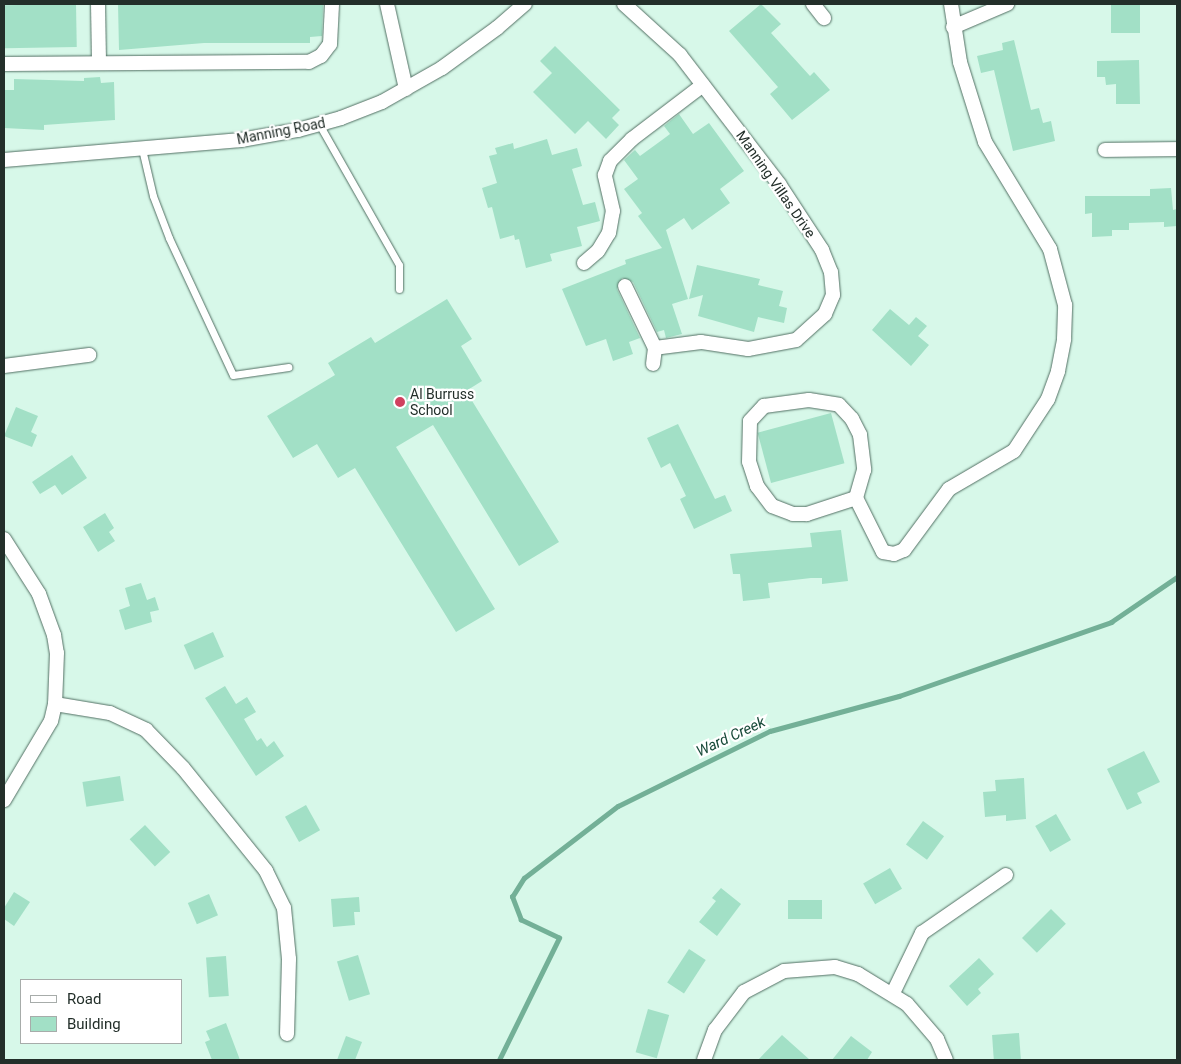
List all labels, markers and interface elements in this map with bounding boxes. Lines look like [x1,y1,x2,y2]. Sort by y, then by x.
street label: Manning Road [235,114,327,148]
street label: Manning Villas Drive [733,127,819,241]
place label: Al Burruss School [410,386,474,418]
marker: Al Burruss School [394,396,406,408]
water label: Ward Creek [694,713,768,761]
legend [20,979,182,1044]
text: Road [67,990,101,1008]
text: Building [67,1015,121,1033]

